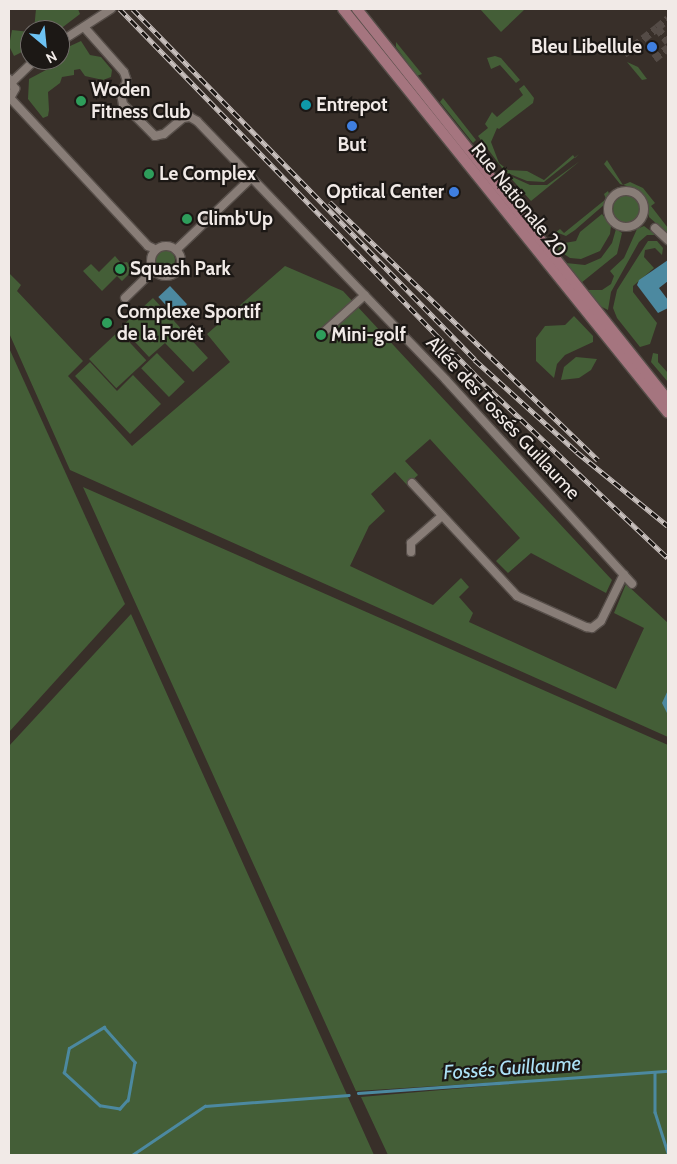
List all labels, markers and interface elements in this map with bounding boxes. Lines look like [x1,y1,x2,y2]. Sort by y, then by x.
north arrow [20,20,70,70]
place label: Bleu Libellule [531,36,642,58]
marker: Bleu Libellule [646,41,658,53]
text: N [43,47,60,68]
place label: Woden Fitness Club [91,79,190,123]
place label: Entrepot [316,94,388,116]
marker: Woden Fitness Club [75,95,87,107]
marker: Entrepot [300,99,312,111]
marker: But [346,120,358,132]
place label: But [338,134,366,156]
street label: Rue Nationale 20 [466,139,572,261]
place label: Le Complex [159,163,256,185]
marker: Le Complex [143,168,155,180]
place label: Optical Center [326,181,444,203]
marker: Optical Center [448,186,460,198]
place label: Climb'Up [197,208,273,230]
marker: Climb'Up [181,213,193,225]
place label: Squash Park [130,258,231,280]
marker: Squash Park [114,263,126,275]
place label: Complexe Sportif de la Forêt [117,301,261,345]
marker: Complexe Sportif de la Forêt [101,317,113,329]
place label: Mini-golf [331,324,406,346]
marker: Mini-golf [315,329,327,341]
street label: Allée des Fossés Guillaume [421,332,585,504]
water label: Fossés Guillaume [443,1051,581,1085]

